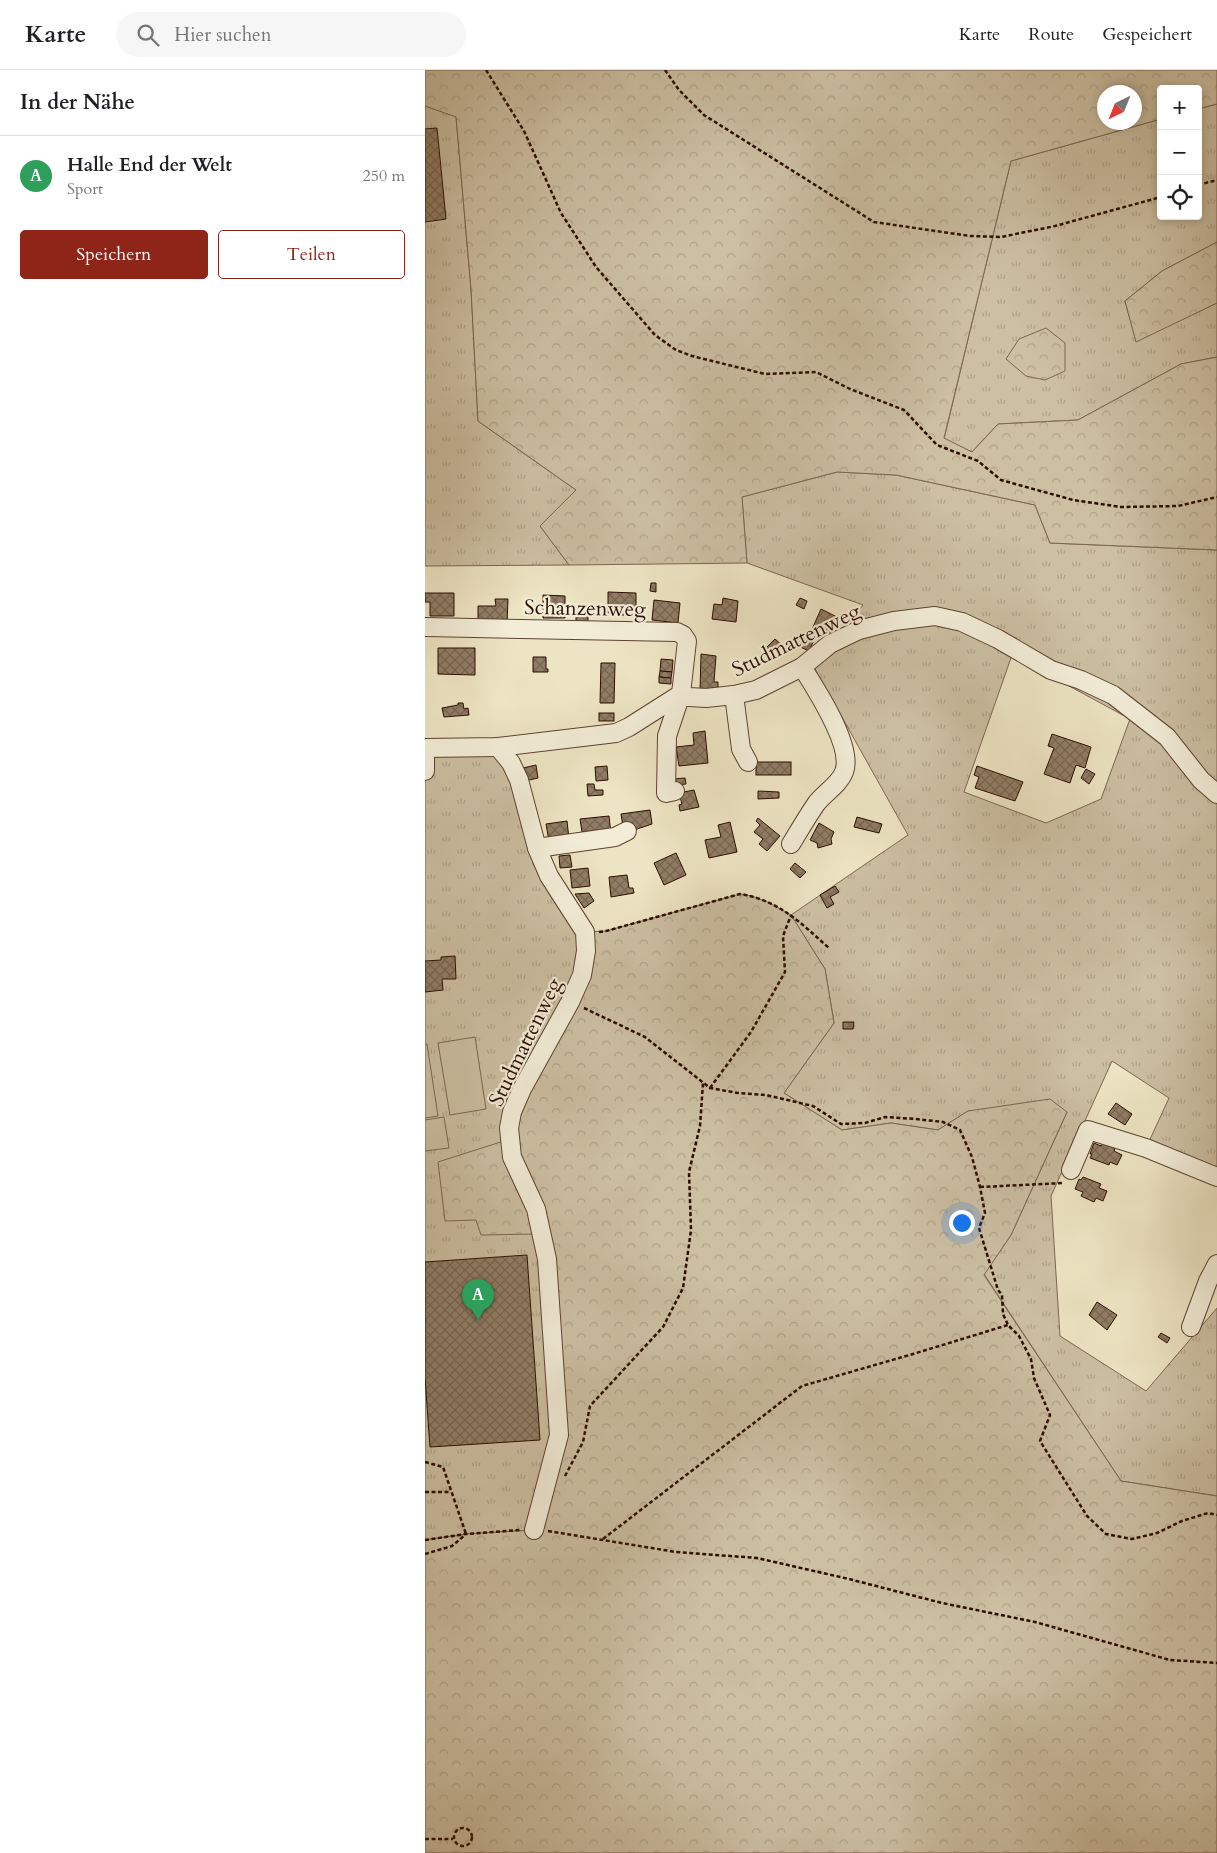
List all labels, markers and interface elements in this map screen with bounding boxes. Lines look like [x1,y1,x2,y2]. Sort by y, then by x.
search box [116,12,466,57]
text: Karte [25,18,86,51]
icon: search [134,21,162,49]
text: Hier suchen [174,22,272,48]
text: Karte [959,22,1000,47]
text: Route [1028,22,1074,47]
text: Gespeichert [1102,22,1192,47]
north arrow [1097,85,1142,130]
map controls [1157,85,1202,220]
button: + [1157,85,1202,130]
text: In der Nähe [20,88,135,117]
button: − [1157,130,1202,175]
text: Halle End der Welt [67,152,232,178]
text: A [30,165,42,187]
text: 250 m [363,165,405,187]
button: locate [1157,175,1202,220]
text: Sport [67,178,103,200]
button: Speichern [20,230,208,279]
button: Teilen [218,230,405,279]
street label: Schanzenweg [524,593,646,624]
street label: Studmattenweg [727,597,866,684]
street label: Studmattenweg [482,973,569,1111]
your location [949,1210,975,1236]
pin: A [462,1279,494,1320]

